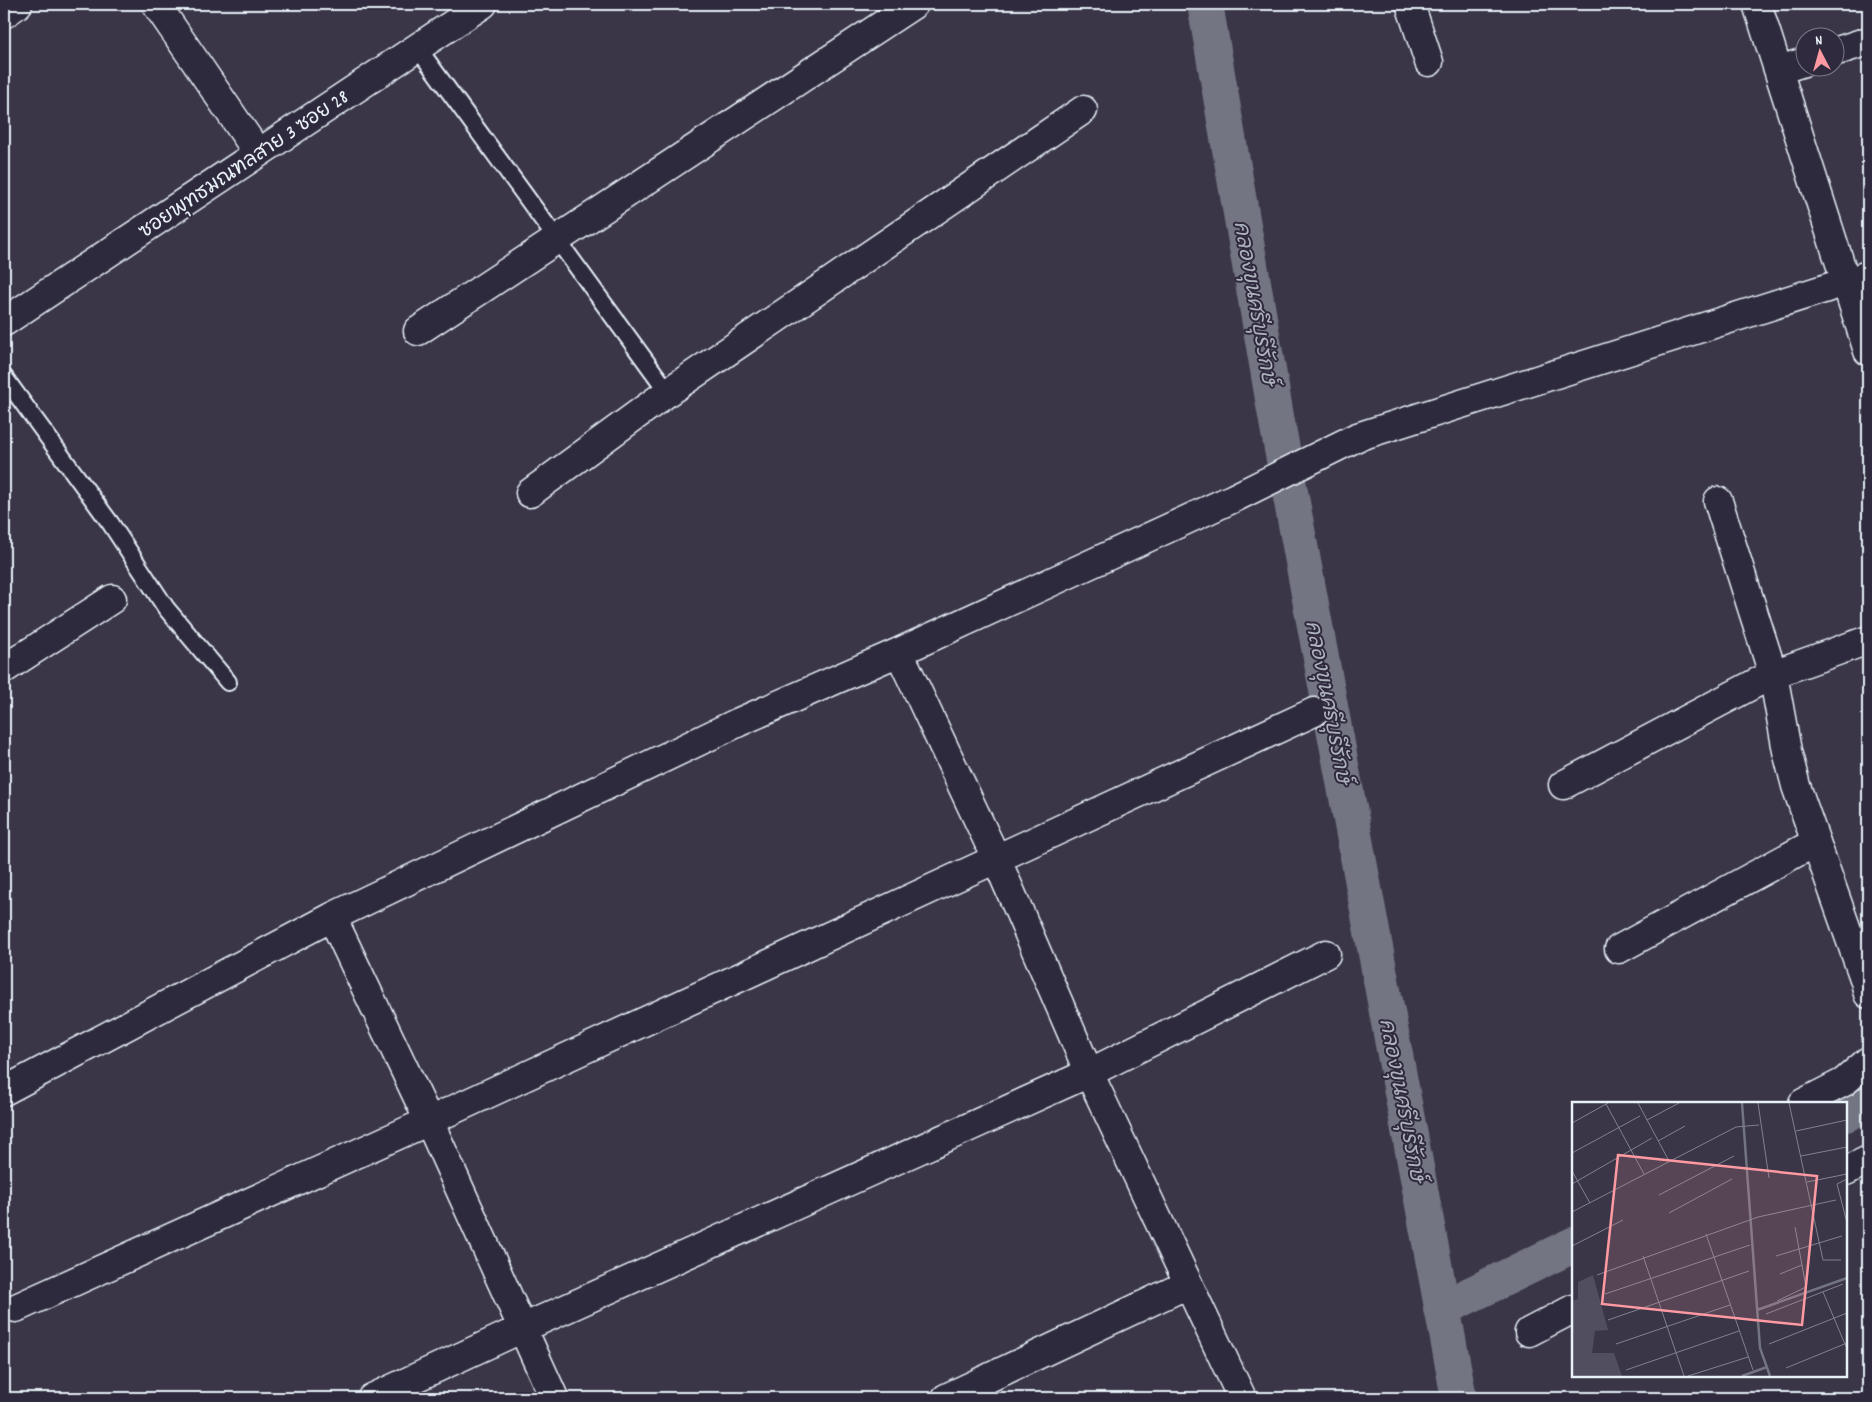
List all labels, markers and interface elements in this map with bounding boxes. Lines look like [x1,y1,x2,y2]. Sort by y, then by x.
north arrow [1794,28,1844,78]
text: N [1814,31,1823,51]
street label: ซอยพุทธมณฑลสาย 3 ซอย 28 [134,84,356,247]
water label: คลองขุนศรีบุรีรักษ์ [1224,219,1285,391]
water label: คลองขุนศรีบุรีรักษ์ [1296,618,1359,790]
water label: คลองขุนศรีบุรีรักษ์ [1370,1016,1433,1188]
inset map [1572,1102,1847,1377]

